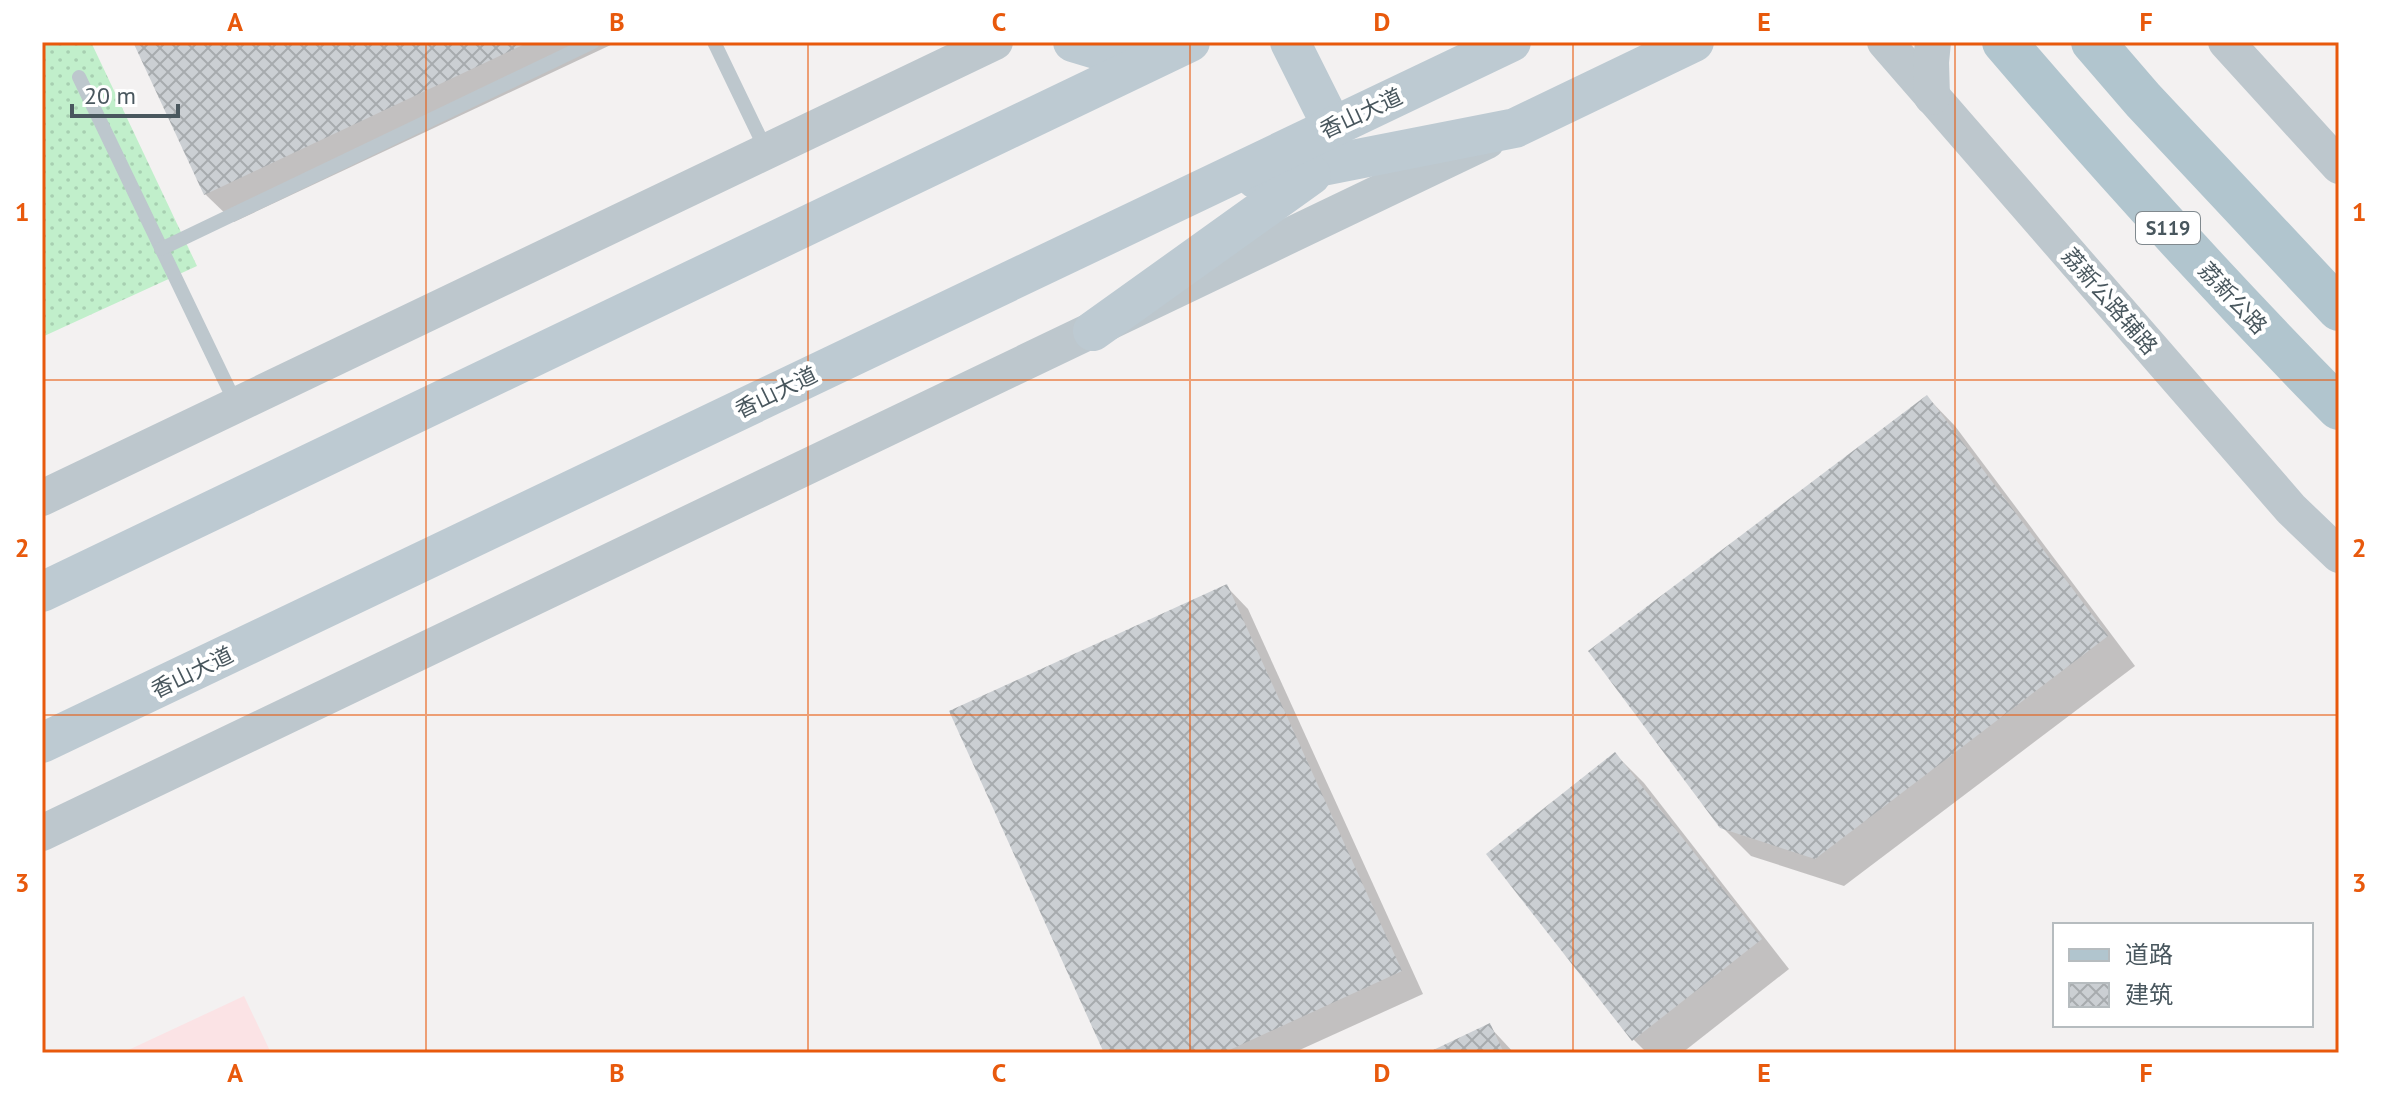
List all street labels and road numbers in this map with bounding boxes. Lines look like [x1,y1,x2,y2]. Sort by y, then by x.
street label: 香山大道 [1315,82,1407,144]
road number: S119 [2136,212,2200,244]
street label: 荔新公路辅路 [2056,242,2164,360]
street label: 荔新公路 [2193,256,2273,340]
street label: 香山大道 [730,360,822,424]
street label: 香山大道 [146,640,238,704]

